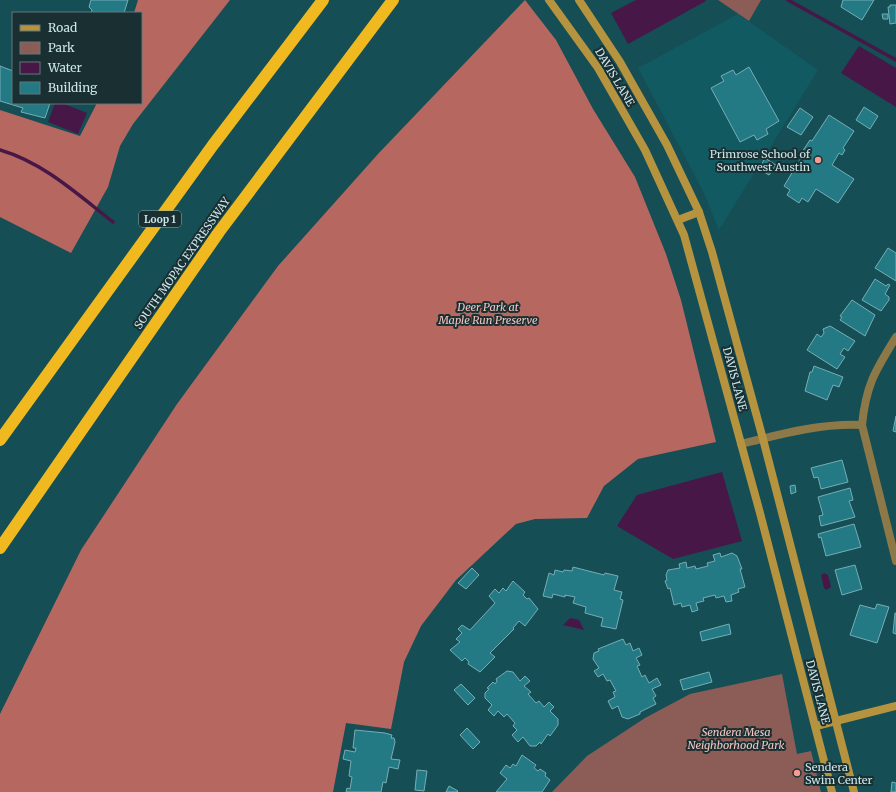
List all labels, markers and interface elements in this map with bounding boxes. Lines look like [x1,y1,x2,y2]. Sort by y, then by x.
legend [12,12,142,104]
text: Road [48,20,77,35]
text: Park [48,40,75,55]
street label: DAVIS LANE [592,45,638,109]
text: Water [47,60,83,75]
text: Building [48,80,98,95]
place label: Primrose School of Southwest Austin [710,147,811,174]
marker: Primrose School of Southwest Austin [813,155,823,165]
street label: SOUTH MOPAC EXPRESSWAY [131,194,234,332]
road number: Loop 1 [139,211,181,227]
park label: Deer Park at Maple Run Preserve [437,300,538,327]
street label: DAVIS LANE [720,346,750,412]
street label: DAVIS LANE [803,659,833,725]
park label: Sendera Mesa Neighborhood Park [688,725,784,752]
place label: Sendera Swim Center [805,760,873,787]
marker: Sendera Swim Center [792,768,802,778]

